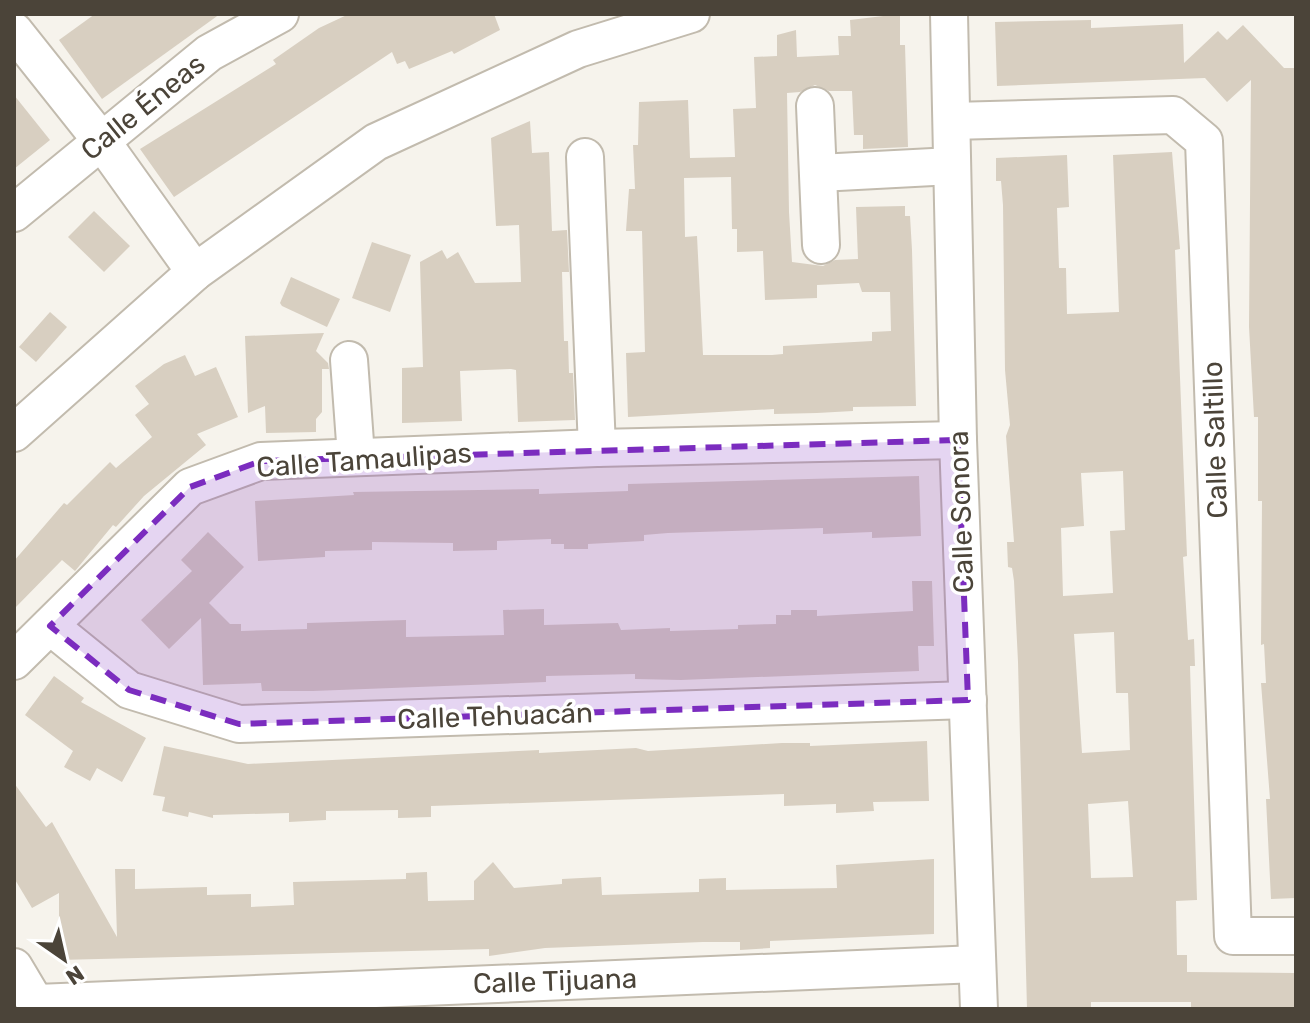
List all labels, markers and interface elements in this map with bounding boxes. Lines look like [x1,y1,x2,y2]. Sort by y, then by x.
street label: Calle Éneas [74,47,212,167]
street label: Calle Saltillo [1196,361,1234,519]
street label: Calle Sonora [942,430,980,594]
street label: Calle Tamaulipas [255,436,473,484]
street label: Calle Tehuacán [396,696,594,736]
north arrow [24,919,104,999]
text: N [61,960,89,991]
street label: Calle Tijuana [472,962,638,1000]

